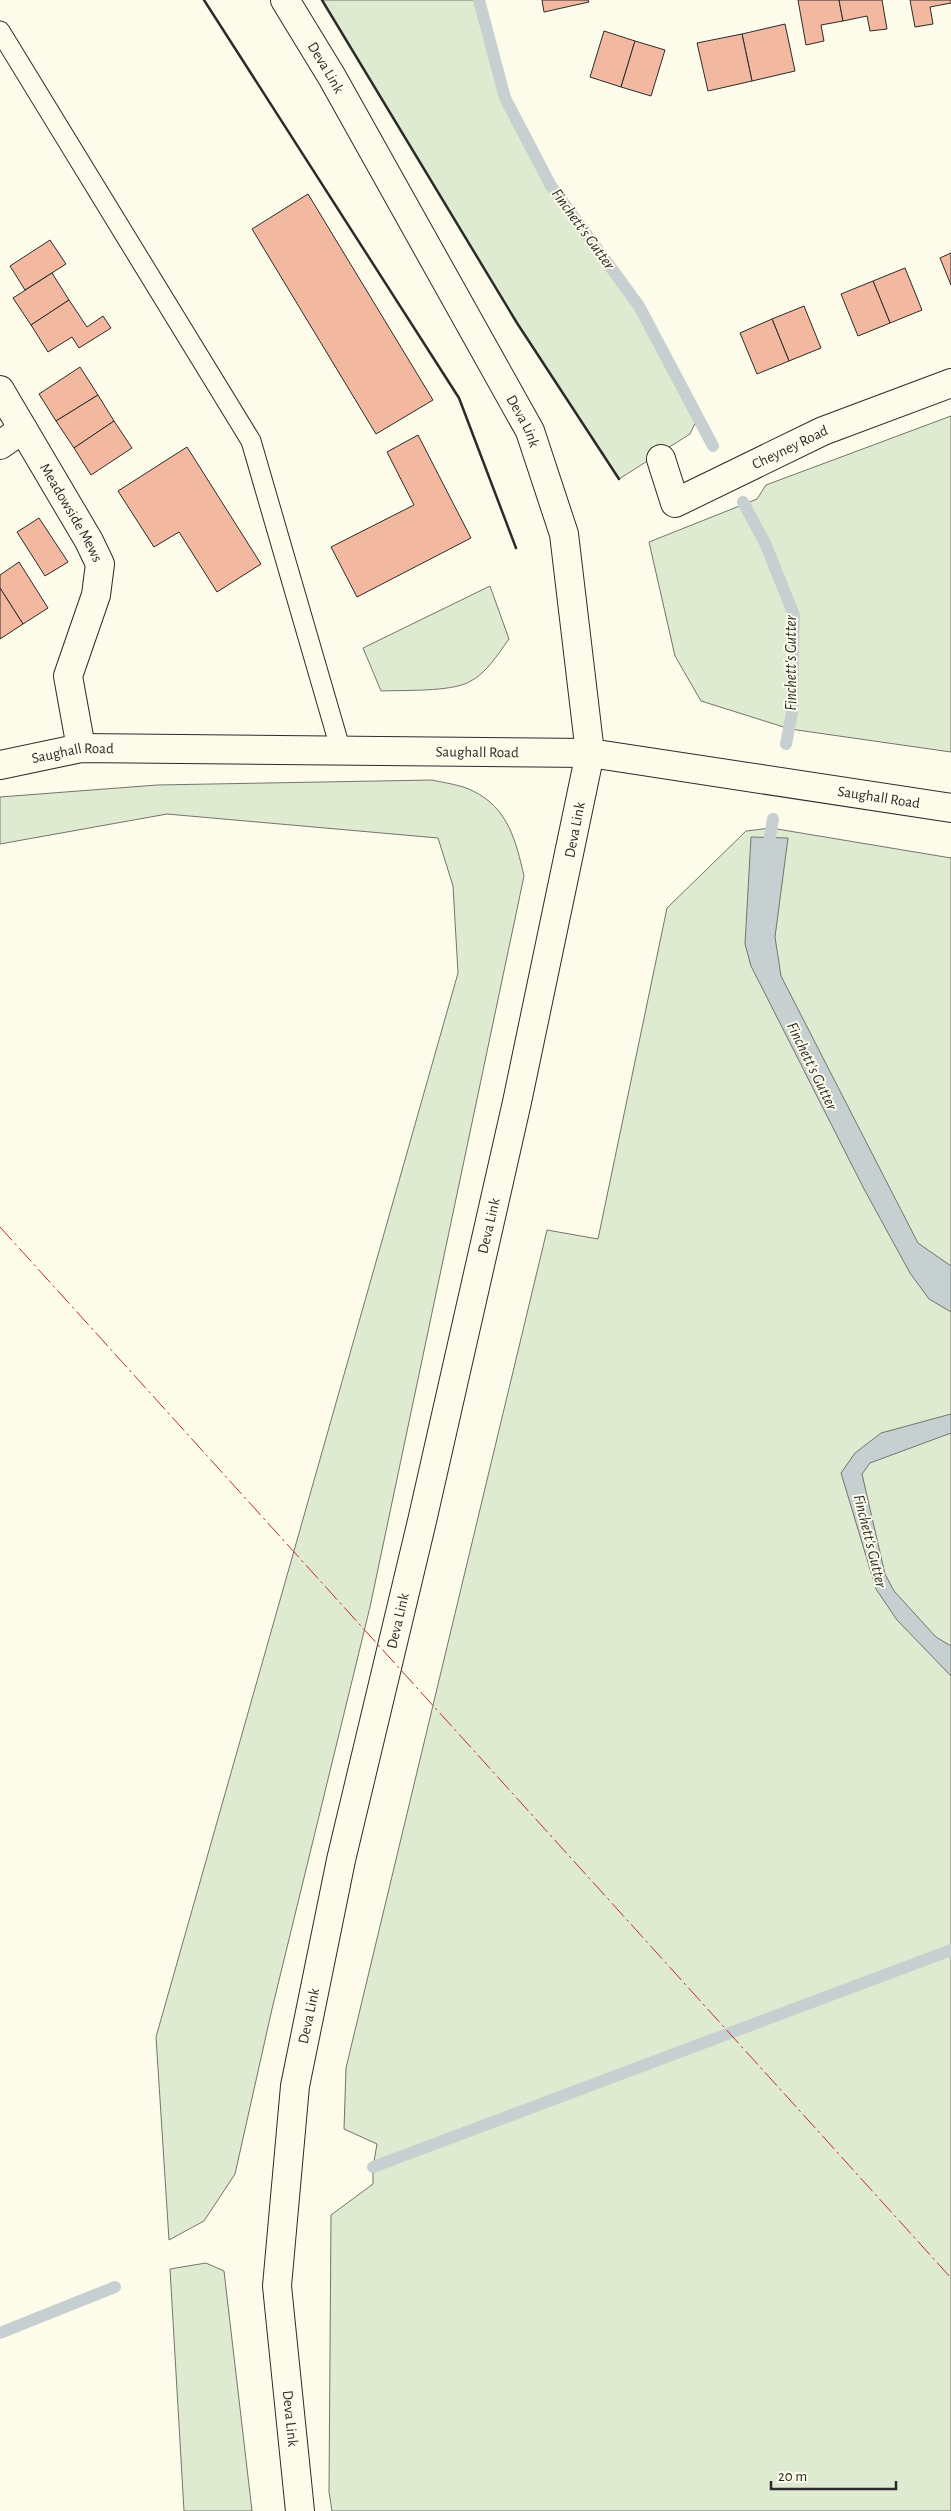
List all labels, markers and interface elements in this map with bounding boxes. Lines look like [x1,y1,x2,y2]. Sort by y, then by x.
street label: Deva Link [305,39,347,96]
water label: Finchett's Gutter [548,186,618,273]
street label: Deva Link [504,392,542,449]
street label: Cheyney Road [750,422,830,472]
street label: Meadowside Mews [37,461,105,564]
water label: Finchett's Gutter [783,614,799,711]
street label: Saughall Road [30,741,114,766]
street label: Saughall Road [436,744,519,760]
street label: Saughall Road [837,783,921,811]
street label: Deva Link [562,801,588,859]
water label: Finchett's Gutter [784,1020,840,1113]
street label: Deva Link [475,1197,503,1255]
water label: Finchett's Gutter [851,1493,890,1590]
street label: Deva Link [384,1592,412,1650]
street label: Deva Link [296,1987,322,2045]
street label: Deva Link [280,2389,301,2447]
scale bar [771,2458,896,2490]
text: 20 m [778,2469,807,2484]

